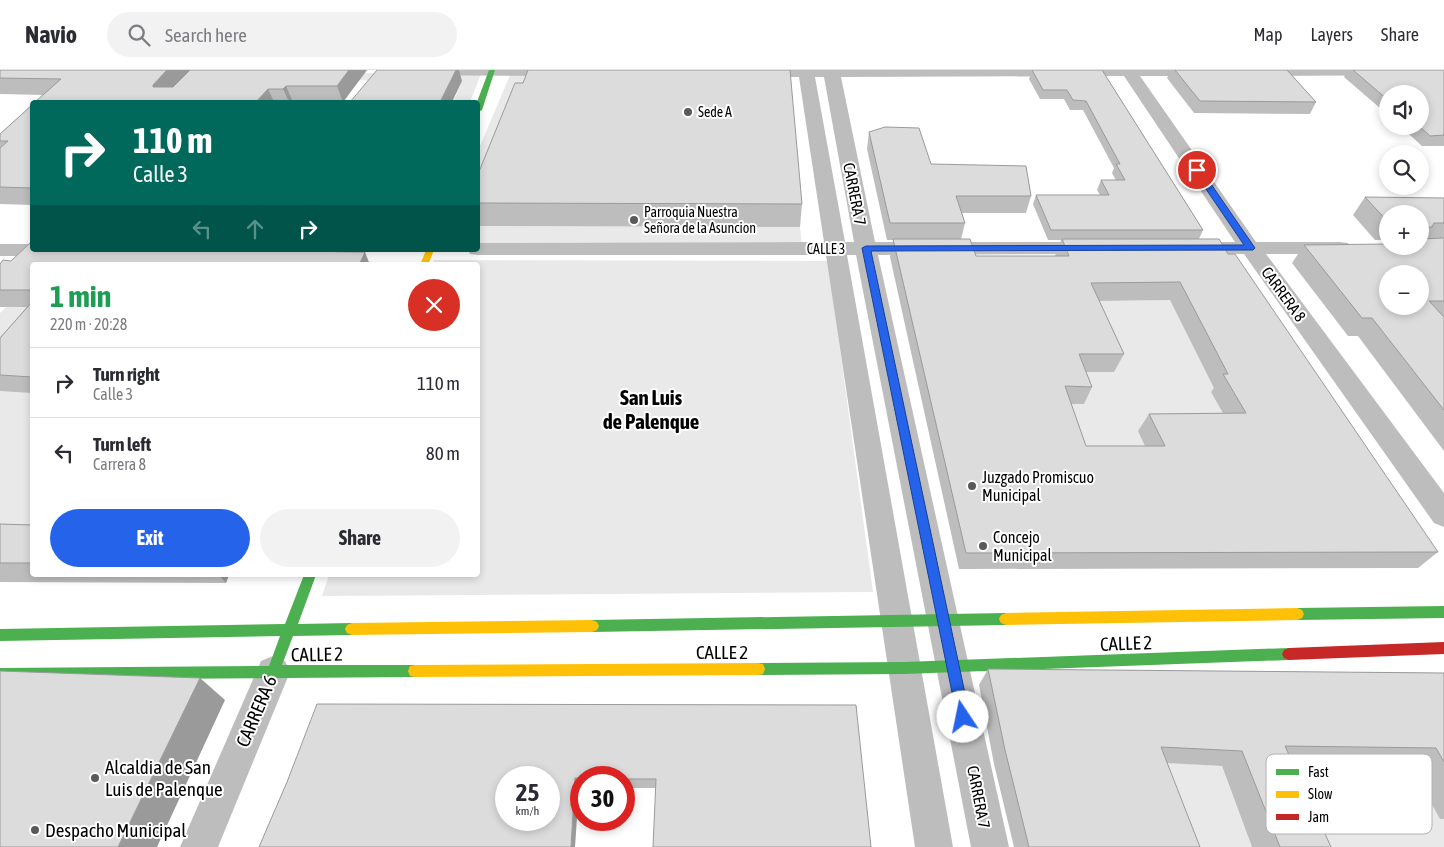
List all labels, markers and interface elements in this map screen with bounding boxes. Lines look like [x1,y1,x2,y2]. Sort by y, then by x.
search box [107,12,457,57]
text: Navio [25,21,77,48]
icon: search [125,21,153,49]
text: Search here [165,24,247,46]
text: Map [1253,24,1282,45]
text: Layers [1310,24,1353,45]
text: Share [1381,24,1419,45]
map controls [1379,85,1429,315]
button: sound [1379,85,1429,135]
place label: Sede A [698,104,732,120]
marker: Sede A [682,106,694,118]
icon: right [50,120,115,185]
text: 110 m [133,120,212,160]
button: search [1379,145,1429,195]
pin [1176,149,1218,191]
icon: arrive [1183,156,1211,184]
text: Calle 3 [133,161,188,187]
street label: CARRERA 7 [840,161,870,227]
place label: Parroquia Nuestra Señora de la Asuncion [644,204,756,236]
button: + [1379,205,1429,255]
marker: Parroquia Nuestra Señora de la Asuncion [628,214,640,226]
icon: left [188,215,216,243]
icon: ahead [241,215,269,243]
icon: right [294,215,322,243]
street label: CALLE 3 [807,241,845,257]
street label: CARRERA 8 [1258,263,1310,325]
button: − [1379,265,1429,315]
text: 1 min [50,279,111,313]
button: close [408,279,460,331]
text: 220 m · 20:28 [50,315,127,333]
text: Turn right [93,363,160,385]
icon: right [50,369,78,397]
text: 110 m [417,372,460,394]
text: Calle 3 [93,385,133,403]
district label: San Luis de Palenque [603,385,699,433]
text: Turn left [93,433,151,455]
icon: left [50,439,78,467]
text: 80 m [426,442,460,464]
text: Carrera 8 [93,455,146,473]
place label: Juzgado Promiscuo Municipal [982,468,1094,505]
marker: Juzgado Promiscuo Municipal [966,480,978,492]
button: Exit [50,509,250,567]
button: Share [260,509,460,567]
place label: Concejo Municipal [993,528,1053,565]
marker: Concejo Municipal [977,540,989,552]
street label: CALLE 2 [1100,631,1152,655]
street label: CALLE 2 [696,641,748,663]
street label: CALLE 2 [291,643,343,665]
street label: CARRERA 6 [231,672,281,750]
position arrow [936,690,988,742]
legend [1266,754,1432,834]
place label: Alcaldia de San Luis de Palenque [105,756,223,800]
street label: CARRERA 7 [964,764,994,830]
text: Fast [1308,764,1329,780]
speed limit sign: 30 [570,766,635,831]
marker: Alcaldia de San Luis de Palenque [89,772,101,784]
text: 25 [516,778,539,806]
text: Slow [1308,786,1333,802]
text: km/h [516,804,539,818]
text: Jam [1308,809,1329,825]
place label: Despacho Municipal [45,819,186,841]
marker: Despacho Municipal [29,824,41,836]

